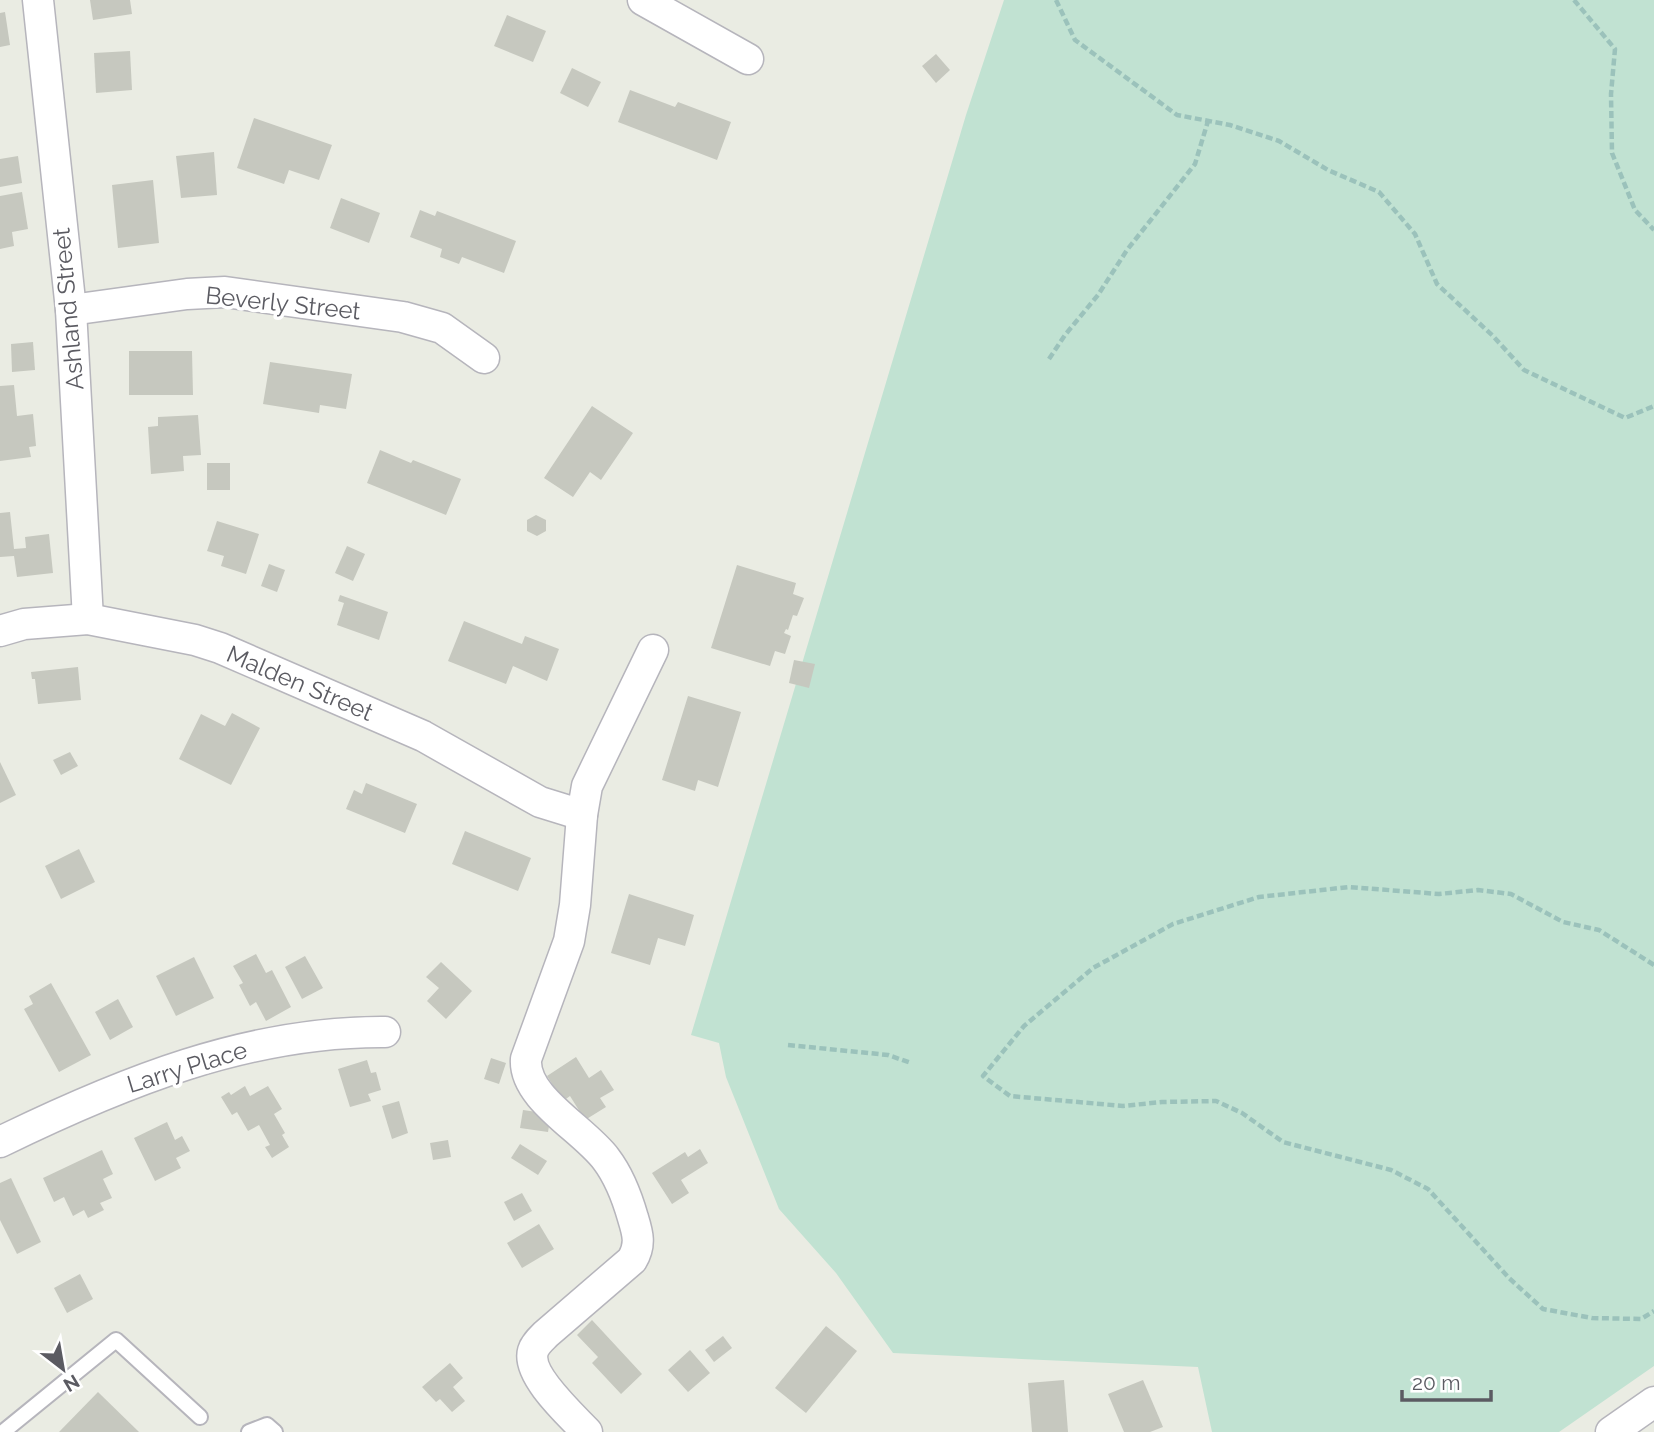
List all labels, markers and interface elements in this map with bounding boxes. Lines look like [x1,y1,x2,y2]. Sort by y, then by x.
street label: Ashland Street [46,227,90,391]
street label: Beverly Street [204,280,362,326]
street label: Malden Street [222,639,378,727]
street label: Larry Place [123,1035,251,1099]
north arrow [28,1334,98,1404]
scale bar [1402,1358,1491,1402]
text: N [60,1370,84,1397]
text: 20 m [1412,1370,1460,1395]

